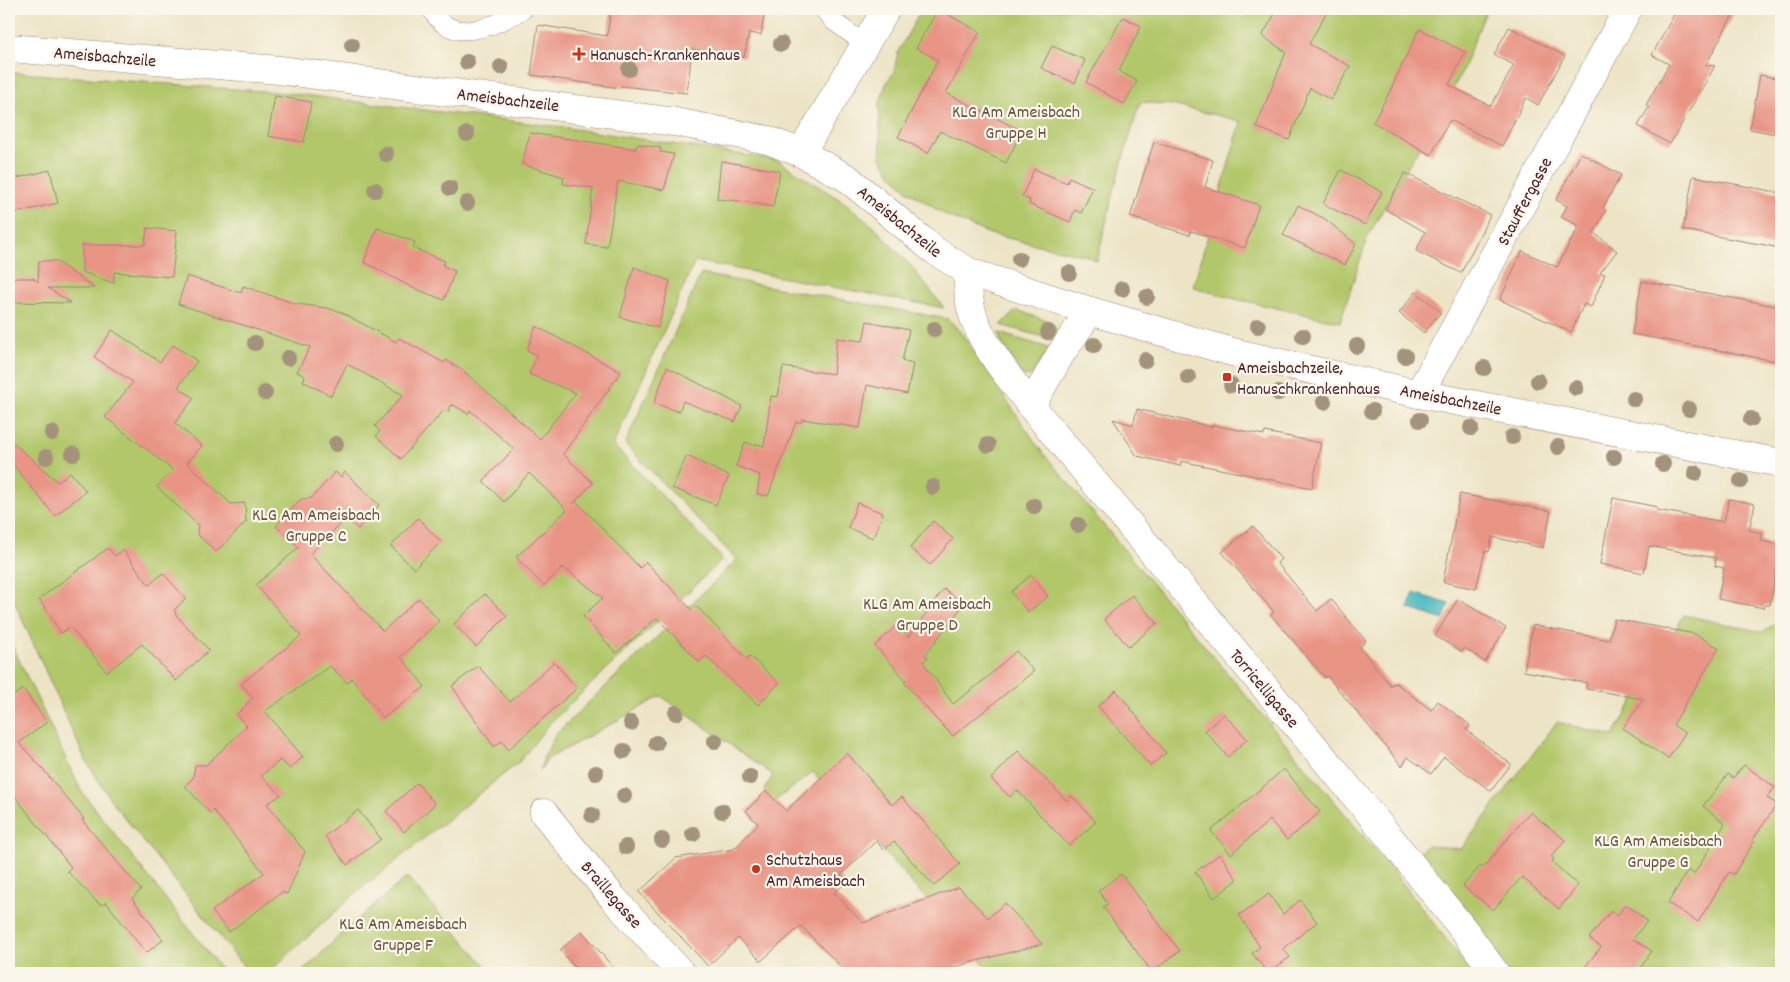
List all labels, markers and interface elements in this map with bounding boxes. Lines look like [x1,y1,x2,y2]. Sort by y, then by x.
street label: Ameisbachzeile [52,42,157,75]
place label: Hanusch-Krankenhaus [590,44,740,69]
marker: Hanusch-Krankenhaus [572,47,586,61]
street label: Ameisbachzeile [455,83,560,120]
park label: KLG Am Ameisbach Gruppe H [952,101,1080,147]
street label: Stauffergasse [1492,153,1560,251]
street label: Ameisbachzeile [851,181,946,265]
place label: Ameisbachzeile, Hanuschkrankenhaus [1237,357,1380,403]
marker: Ameisbachzeile, Hanuschkrankenhaus [1221,371,1233,383]
street label: Ameisbachzeile [1398,379,1504,424]
park label: KLG Am Ameisbach Gruppe C [252,504,380,550]
park label: KLG Am Ameisbach Gruppe D [863,593,991,639]
street label: Torricelligasse [1222,645,1304,735]
park label: KLG Am Ameisbach Gruppe G [1594,830,1722,876]
place label: Schutzhaus Am Ameisbach [766,849,865,895]
street label: Braillegasse [574,856,647,935]
marker: Schutzhaus Am Ameisbach [750,863,762,875]
park label: KLG Am Ameisbach Gruppe F [339,913,467,959]

